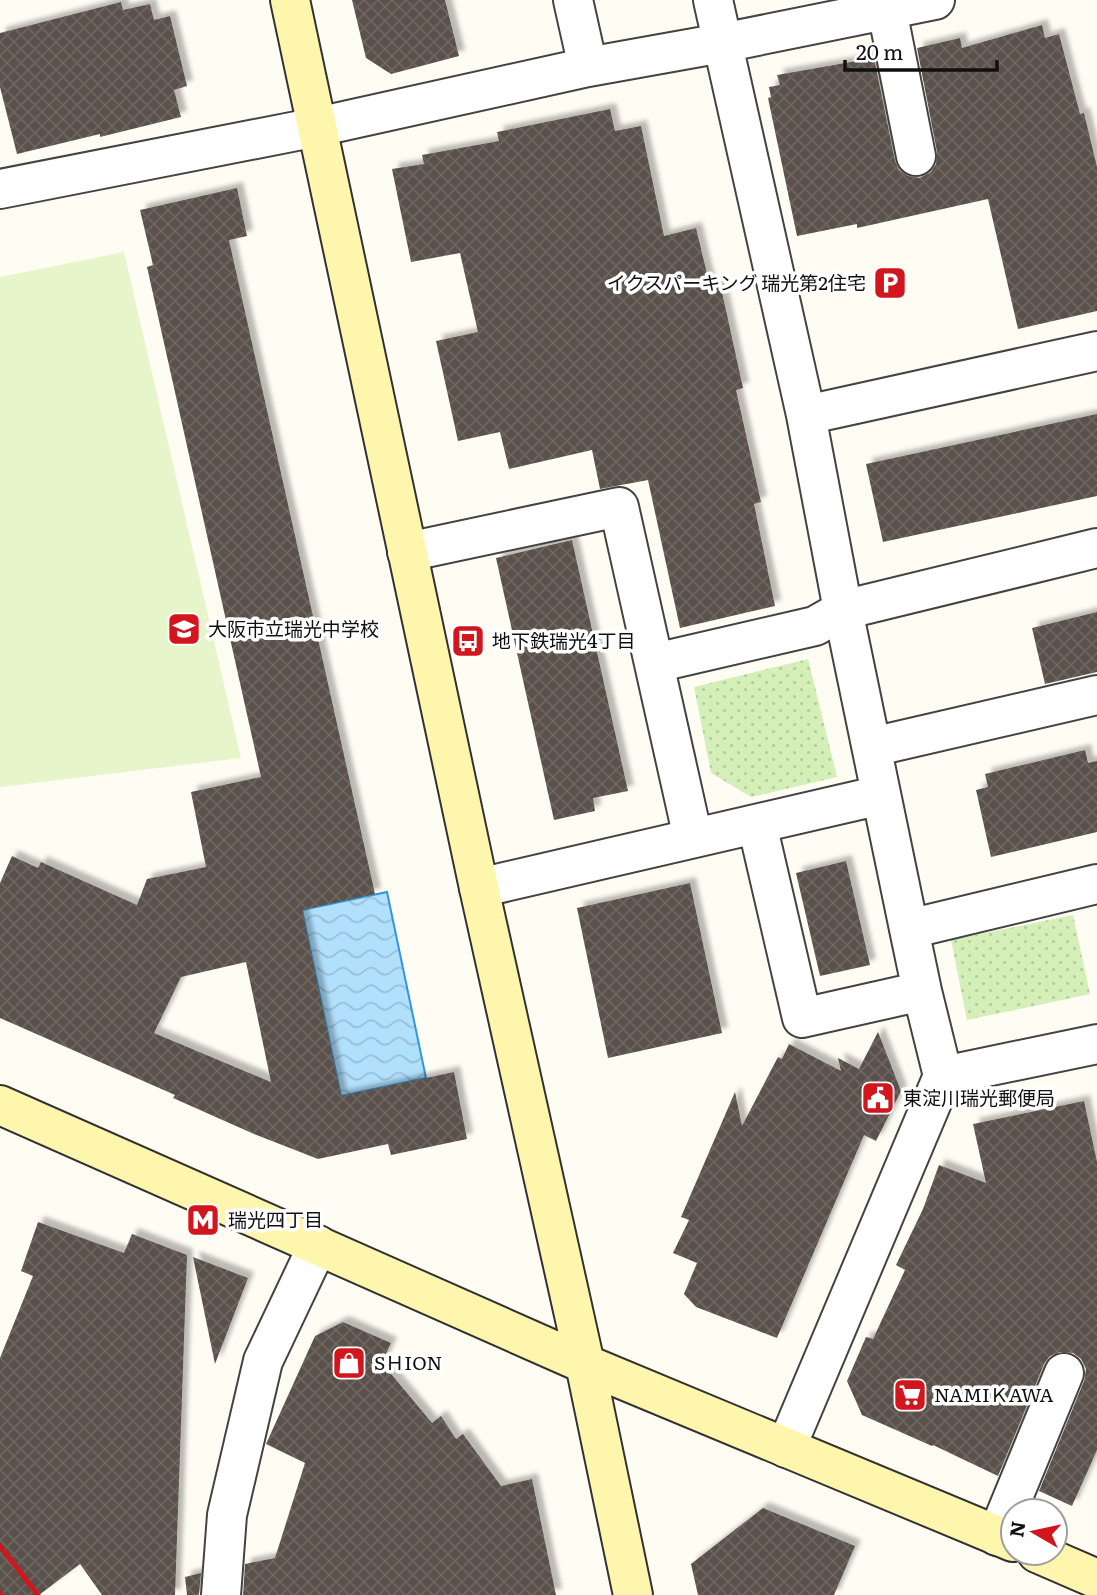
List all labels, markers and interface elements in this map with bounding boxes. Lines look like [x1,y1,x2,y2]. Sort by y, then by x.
scale bar [845,28,997,72]
text: 20 m [856,35,903,66]
parking icon: イクスパーキング 瑞光第2住宅 [871,264,909,302]
place label: イクスパーキング 瑞光第2住宅 [607,268,866,296]
school or university icon: 大阪市立瑞光中学校 [165,610,203,648]
place label: 大阪市立瑞光中学校 [208,614,379,642]
bus stop icon: 地下鉄瑞光4丁目 [449,622,487,660]
place label: 地下鉄瑞光4丁目 [492,626,635,654]
public building icon: 東淀川瑞光郵便局 [859,1079,897,1117]
place label: 東淀川瑞光郵便局 [903,1083,1055,1111]
metro station icon: 瑞光四丁目 [184,1201,222,1239]
place label: 瑞光四丁目 [228,1205,323,1233]
shop icon: SＨION [330,1344,368,1382]
place label: SＨION [374,1348,442,1376]
supermarket icon: NAMIＫAWA [891,1376,929,1414]
place label: NAMIＫAWA [934,1380,1054,1408]
north arrow [999,1497,1069,1567]
text: N [1001,1519,1031,1539]

